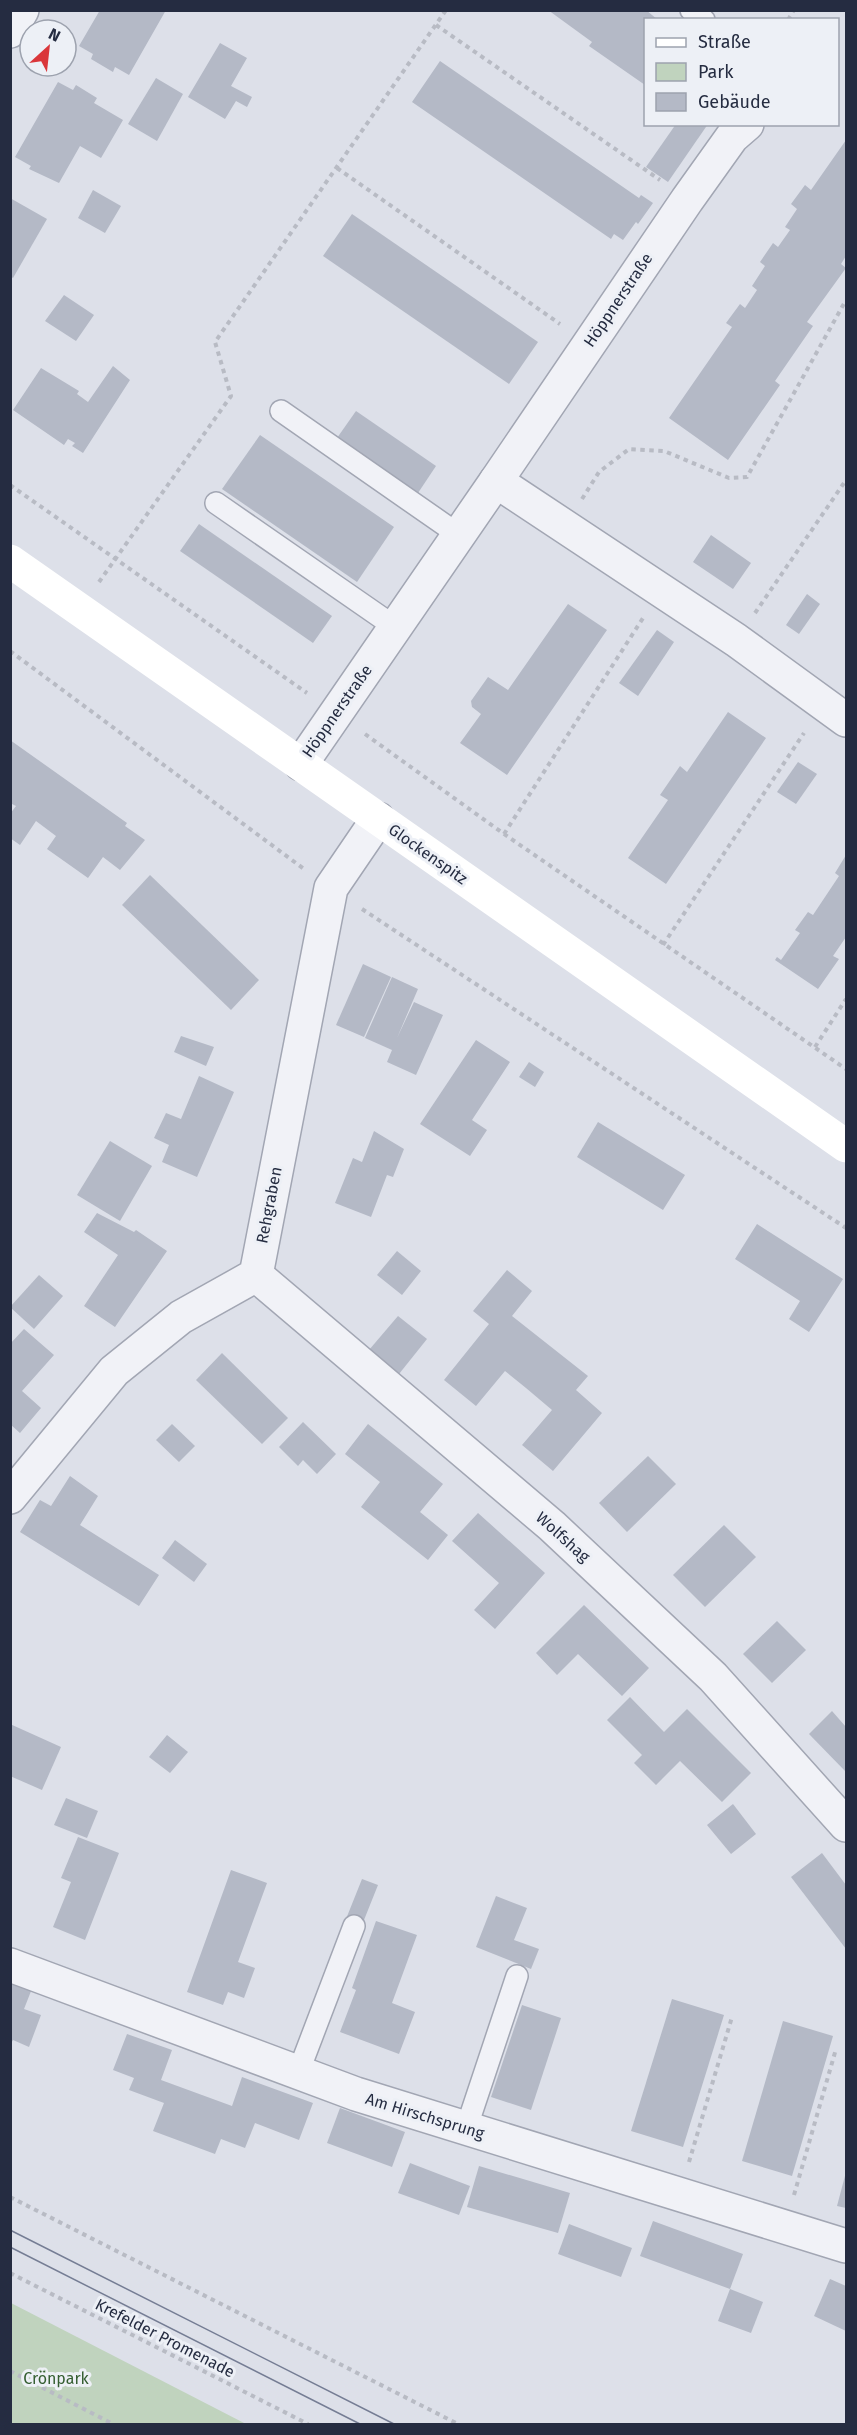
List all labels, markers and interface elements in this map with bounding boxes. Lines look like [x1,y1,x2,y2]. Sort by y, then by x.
north arrow [18,18,78,78]
legend [644,18,839,126]
text: N [46,24,64,46]
text: Straße [698,31,751,53]
text: Park [698,61,734,83]
text: Gebäude [698,91,771,113]
street label: Höppnerstraße [580,249,656,351]
street label: Höppnerstraße [298,661,376,761]
street label: Glockenspitz [385,820,471,888]
street label: Rehgraben [252,1165,286,1245]
street label: Wolfshag [532,1508,594,1567]
street label: Am Hirschsprung [363,2089,487,2143]
street label: Krefelder Promenade [92,2295,238,2381]
park label: Crönpark [23,2369,90,2388]

